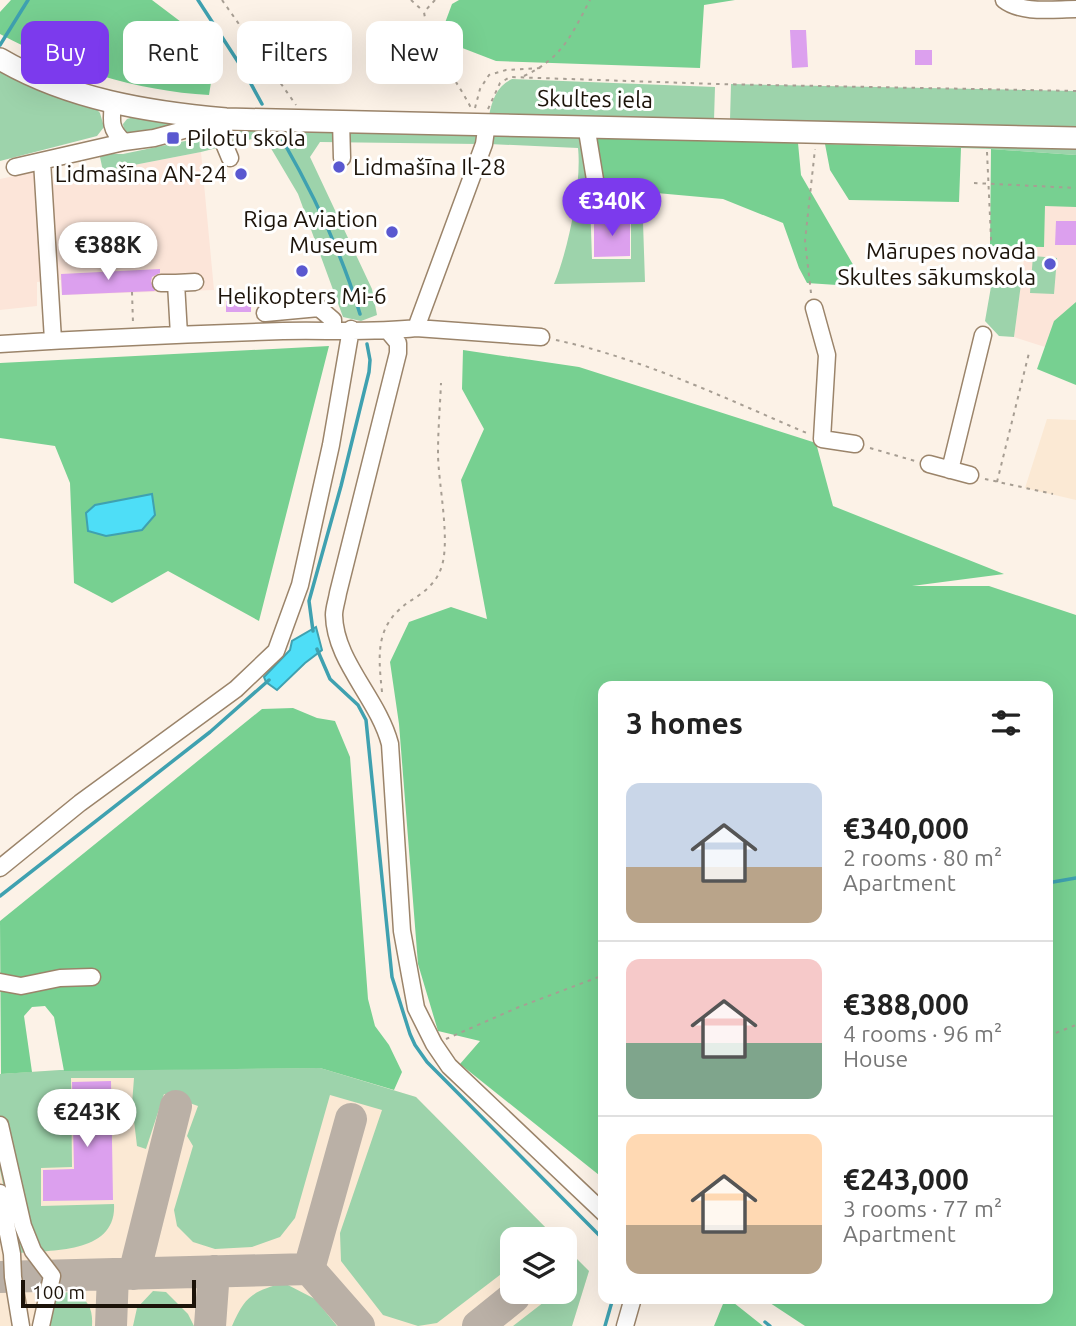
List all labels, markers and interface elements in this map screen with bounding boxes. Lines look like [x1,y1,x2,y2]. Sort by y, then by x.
chip: Buy [21,21,109,84]
chip: Rent [123,21,223,84]
chip: Filters [237,21,352,84]
chip: New [366,21,463,84]
street label: Skultes iela [537,85,653,112]
place label: Pilotu skola [187,125,306,150]
marker: Pilotu skola [165,130,181,146]
place label: Lidmašīna Il-28 [353,154,506,179]
marker: Lidmašīna Il-28 [331,159,347,175]
place label: Lidmašīna AN-24 [55,161,227,186]
marker: Lidmašīna AN-24 [233,166,249,182]
pin: €340K [563,178,661,238]
text: €340K [578,188,646,213]
place label: Riga Aviation Museum [243,206,378,257]
pin: €388K [59,222,157,282]
marker: Riga Aviation Museum [384,224,400,240]
text: €388K [74,232,142,257]
place label: Mārupes novada Skultes sākumskola [837,238,1036,289]
marker: Mārupes novada Skultes sākumskola [1042,256,1058,272]
marker: Helikopters Mi-6 [294,263,310,279]
place label: Helikopters Mi-6 [217,283,387,308]
icon: filters [987,704,1025,742]
text: 3 homes [626,706,743,740]
icon: home [682,811,766,895]
text: €340,000 [843,811,969,845]
text: 2 rooms · 80 m² [843,845,1002,870]
text: Apartment [843,870,956,895]
icon: home [682,987,766,1071]
text: €388,000 [843,987,969,1021]
text: 4 rooms · 96 m² [843,1021,1002,1046]
text: House [843,1046,908,1071]
pin: €243K [38,1090,136,1149]
text: €243K [53,1099,121,1124]
icon: home [682,1162,766,1246]
text: €243,000 [843,1162,969,1196]
text: 3 rooms · 77 m² [843,1196,1002,1221]
text: Apartment [843,1221,956,1246]
map controls [500,1227,577,1304]
button: layers [500,1227,577,1304]
scale bar [21,1277,196,1309]
text: 100 m [32,1281,85,1303]

